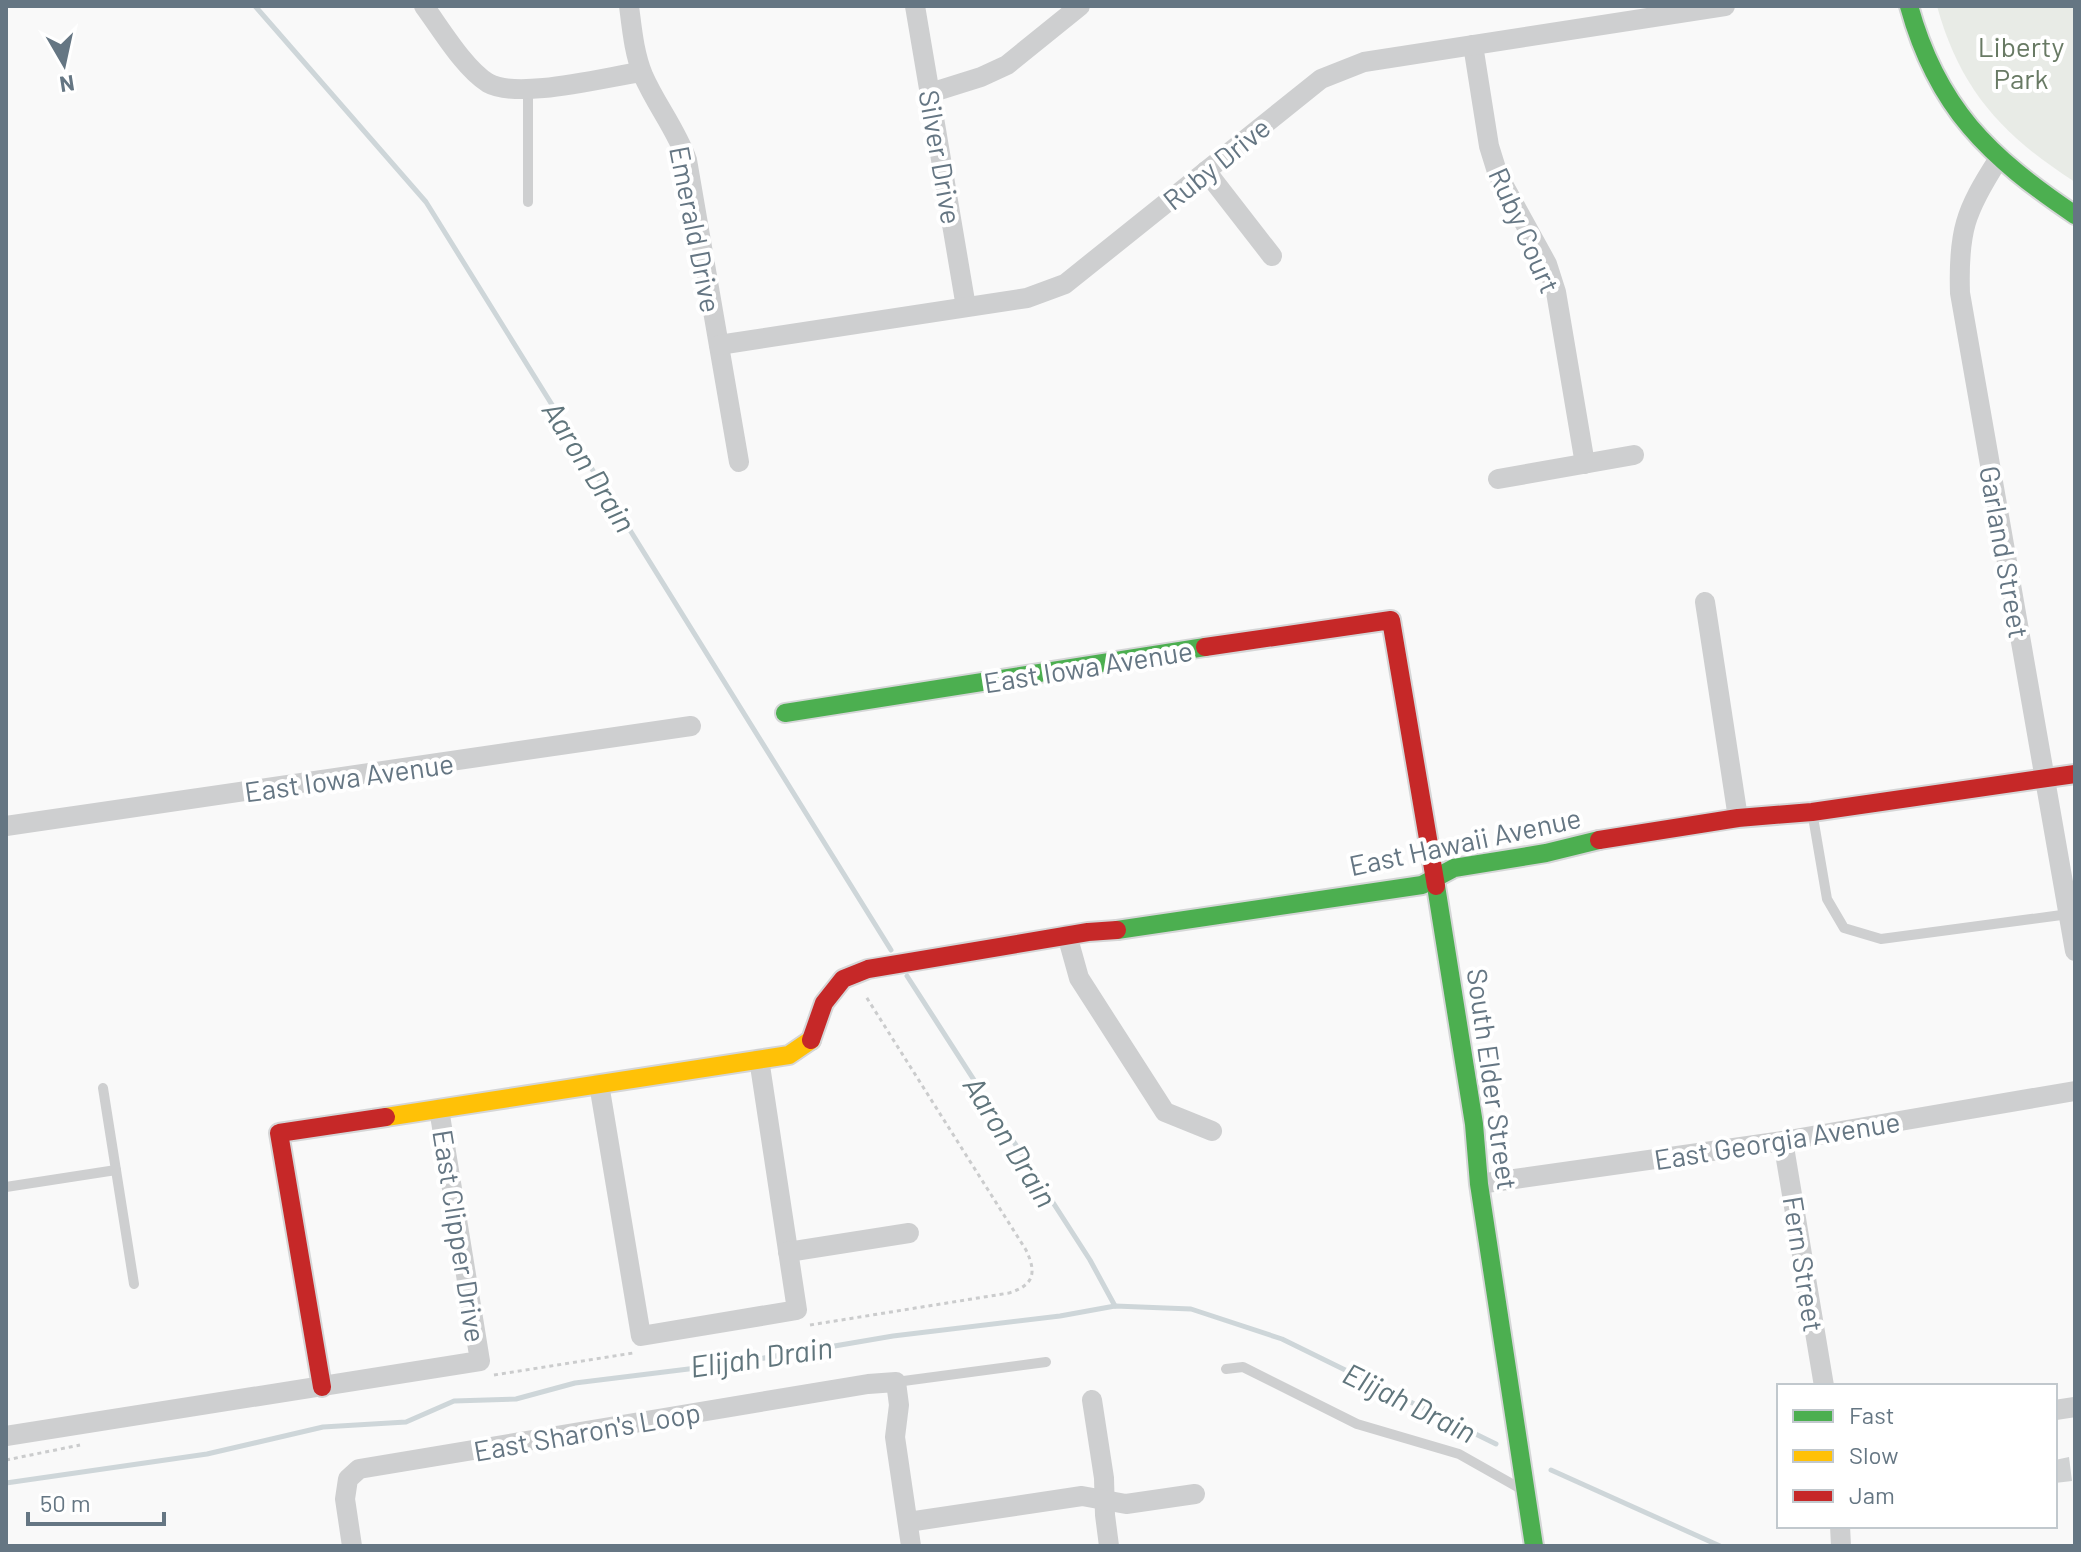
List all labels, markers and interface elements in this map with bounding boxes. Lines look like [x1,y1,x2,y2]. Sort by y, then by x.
north arrow [24,24,104,104]
park label: Liberty Park [1978,29,2064,95]
text: N [58,71,77,99]
street label: Silver Drive [912,87,970,227]
street label: Ruby Drive [1156,109,1276,217]
street label: Emerald Drive [663,143,729,315]
street label: Ruby Court [1482,162,1568,298]
water label: Aaron Drain [536,394,644,538]
street label: Garland Street [1973,463,2037,641]
street label: East Iowa Avenue [981,633,1195,699]
street label: East Iowa Avenue [242,745,456,809]
street label: East Hawaii Avenue [1346,800,1584,882]
street label: South Elder Street [1461,966,1525,1192]
water label: Aaron Drain [957,1069,1065,1213]
street label: East Georgia Avenue [1652,1104,1902,1176]
street label: East Clipper Drive [426,1127,494,1345]
street label: Fern Street [1776,1194,1832,1334]
water label: Elijah Drain [687,1328,835,1384]
water label: Elijah Drain [1338,1354,1482,1450]
legend [1777,1384,2057,1528]
street label: East Sharon's Loop [471,1394,703,1468]
text: Fast [1849,1400,1894,1429]
text: Slow [1849,1440,1898,1469]
scale bar [28,1476,164,1526]
text: Jam [1849,1480,1895,1509]
text: 50 m [40,1488,91,1517]

